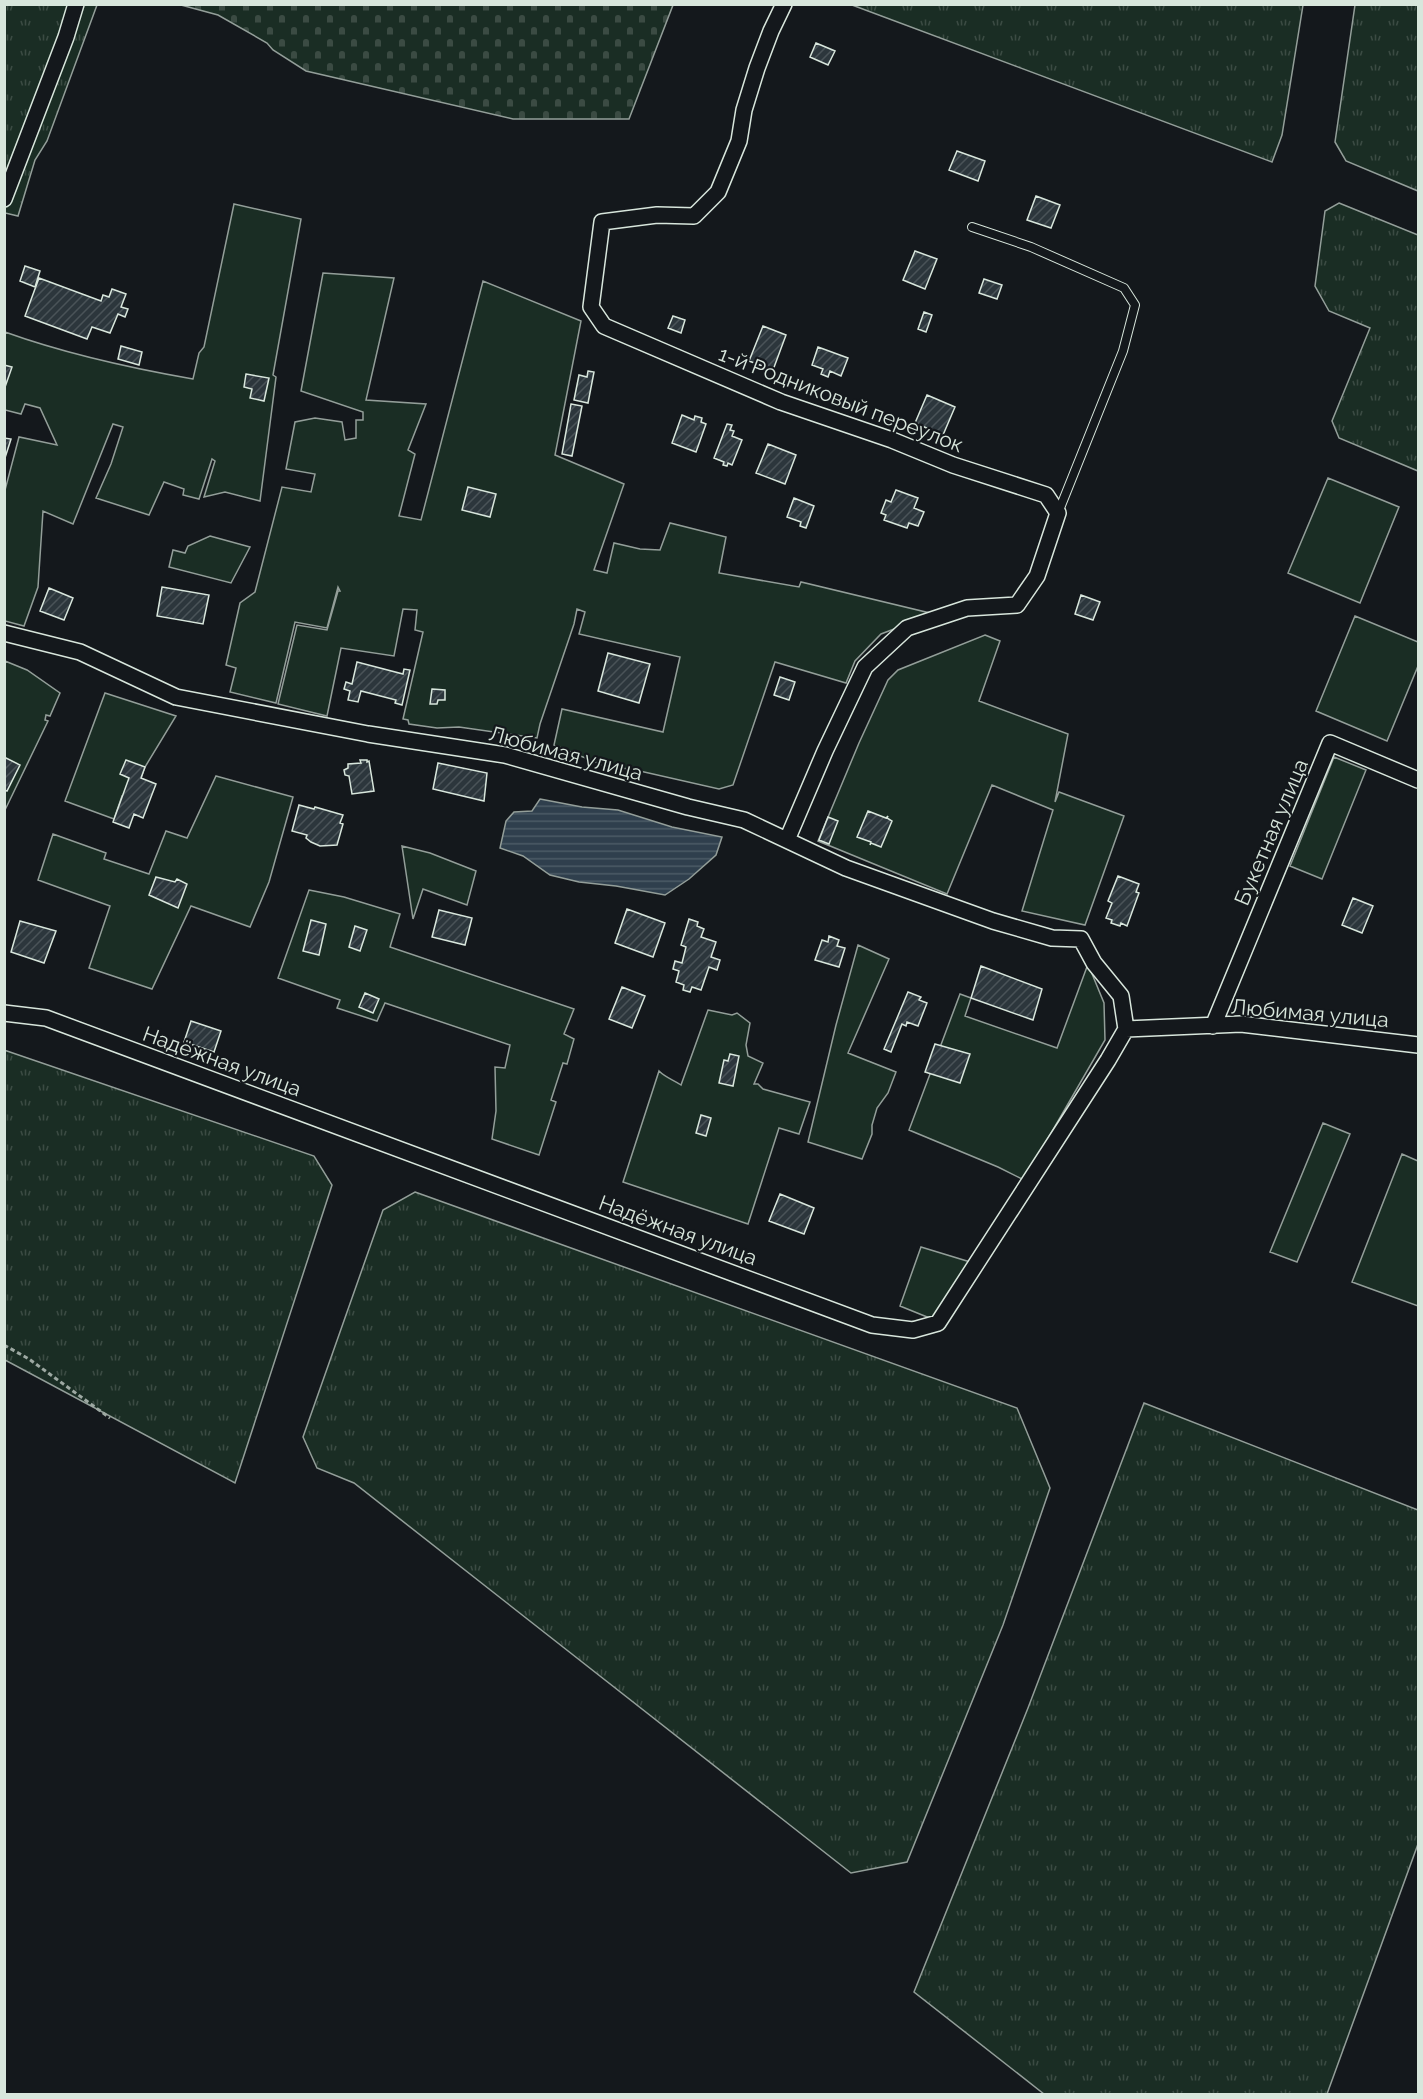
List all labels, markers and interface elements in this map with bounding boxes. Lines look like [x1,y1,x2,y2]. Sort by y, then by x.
street label: 1-й Родниковый переулок [715,341,967,457]
street label: Любимая улица [486,720,646,786]
street label: Букетная улица [1229,755,1313,909]
street label: Любимая улица [1230,994,1390,1032]
street label: Надёжная улица [139,1021,305,1101]
street label: Надёжная улица [595,1190,761,1270]

